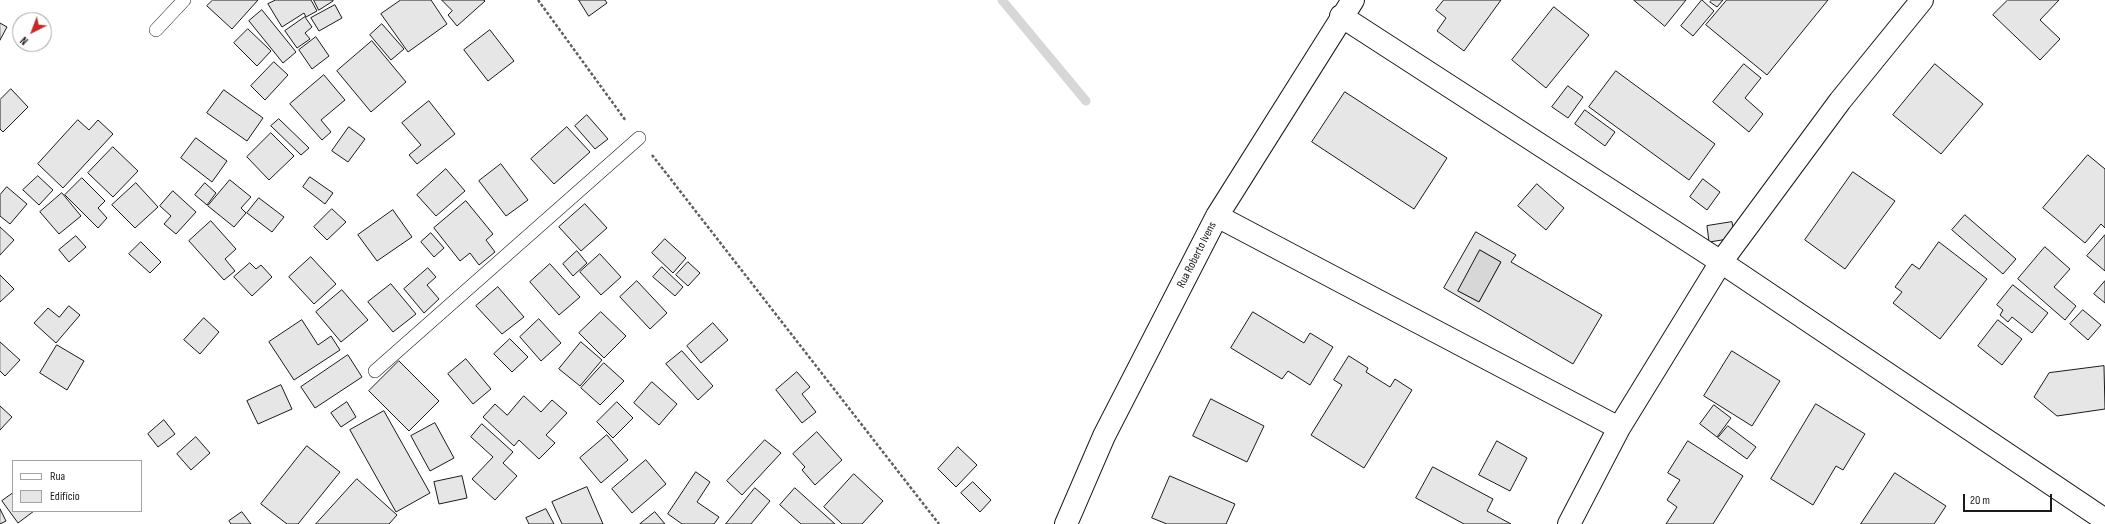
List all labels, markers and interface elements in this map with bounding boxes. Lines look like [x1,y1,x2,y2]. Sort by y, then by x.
north arrow [12,12,52,52]
text: N [18,34,31,47]
street label: Rua Roberto Ivens [1174,219,1220,291]
legend [12,460,142,512]
text: Rua [50,469,65,484]
scale bar [1965,486,2054,512]
text: Edifício [50,489,80,504]
text: 20 m [1970,493,1990,508]

